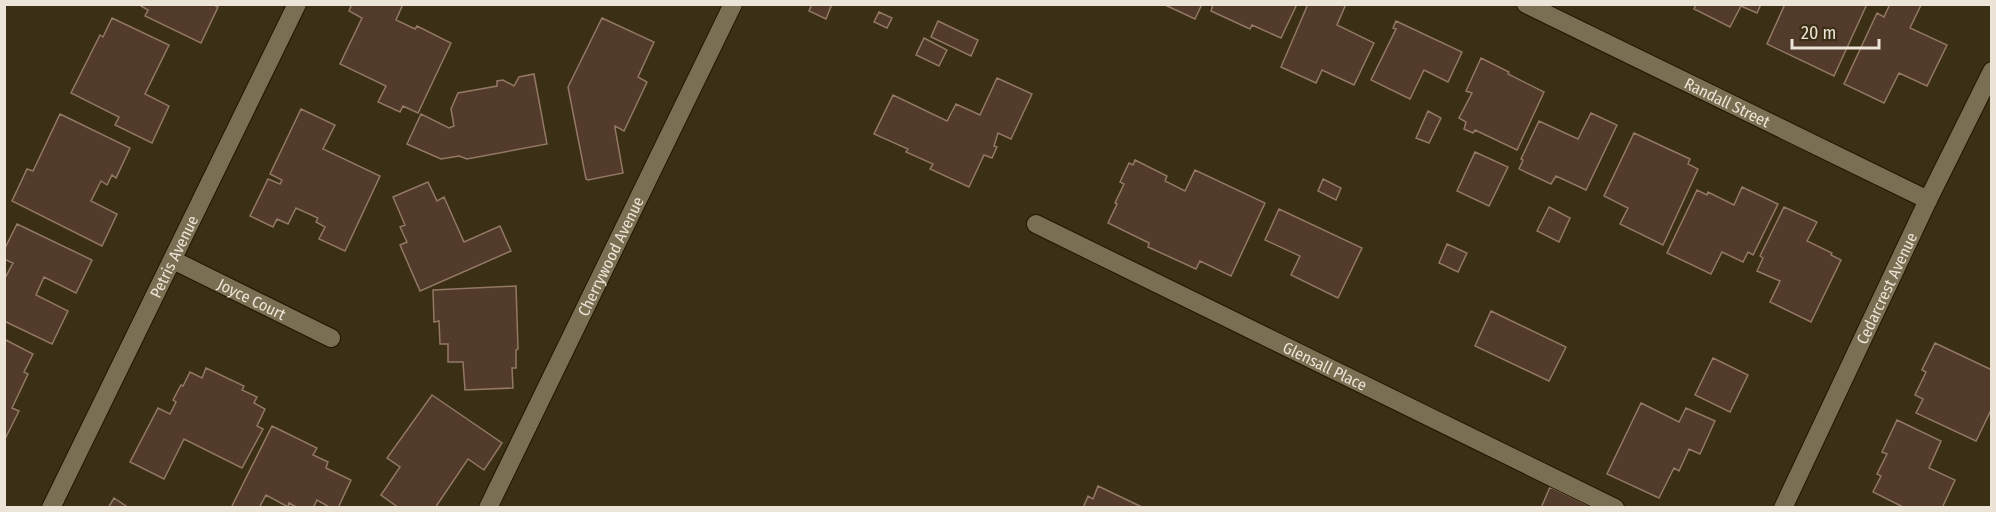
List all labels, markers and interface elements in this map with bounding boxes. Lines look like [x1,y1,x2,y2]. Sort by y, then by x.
scale bar [1792,12,1879,50]
text: 20 m [1801,22,1836,44]
street label: Randall Street [1681,74,1774,132]
street label: Cherrywood Avenue [574,194,648,319]
street label: Petris Avenue [146,212,202,301]
street label: Cedarcrest Avenue [1853,229,1921,347]
street label: Joyce Court [215,275,290,325]
street label: Glensall Place [1280,338,1370,395]

